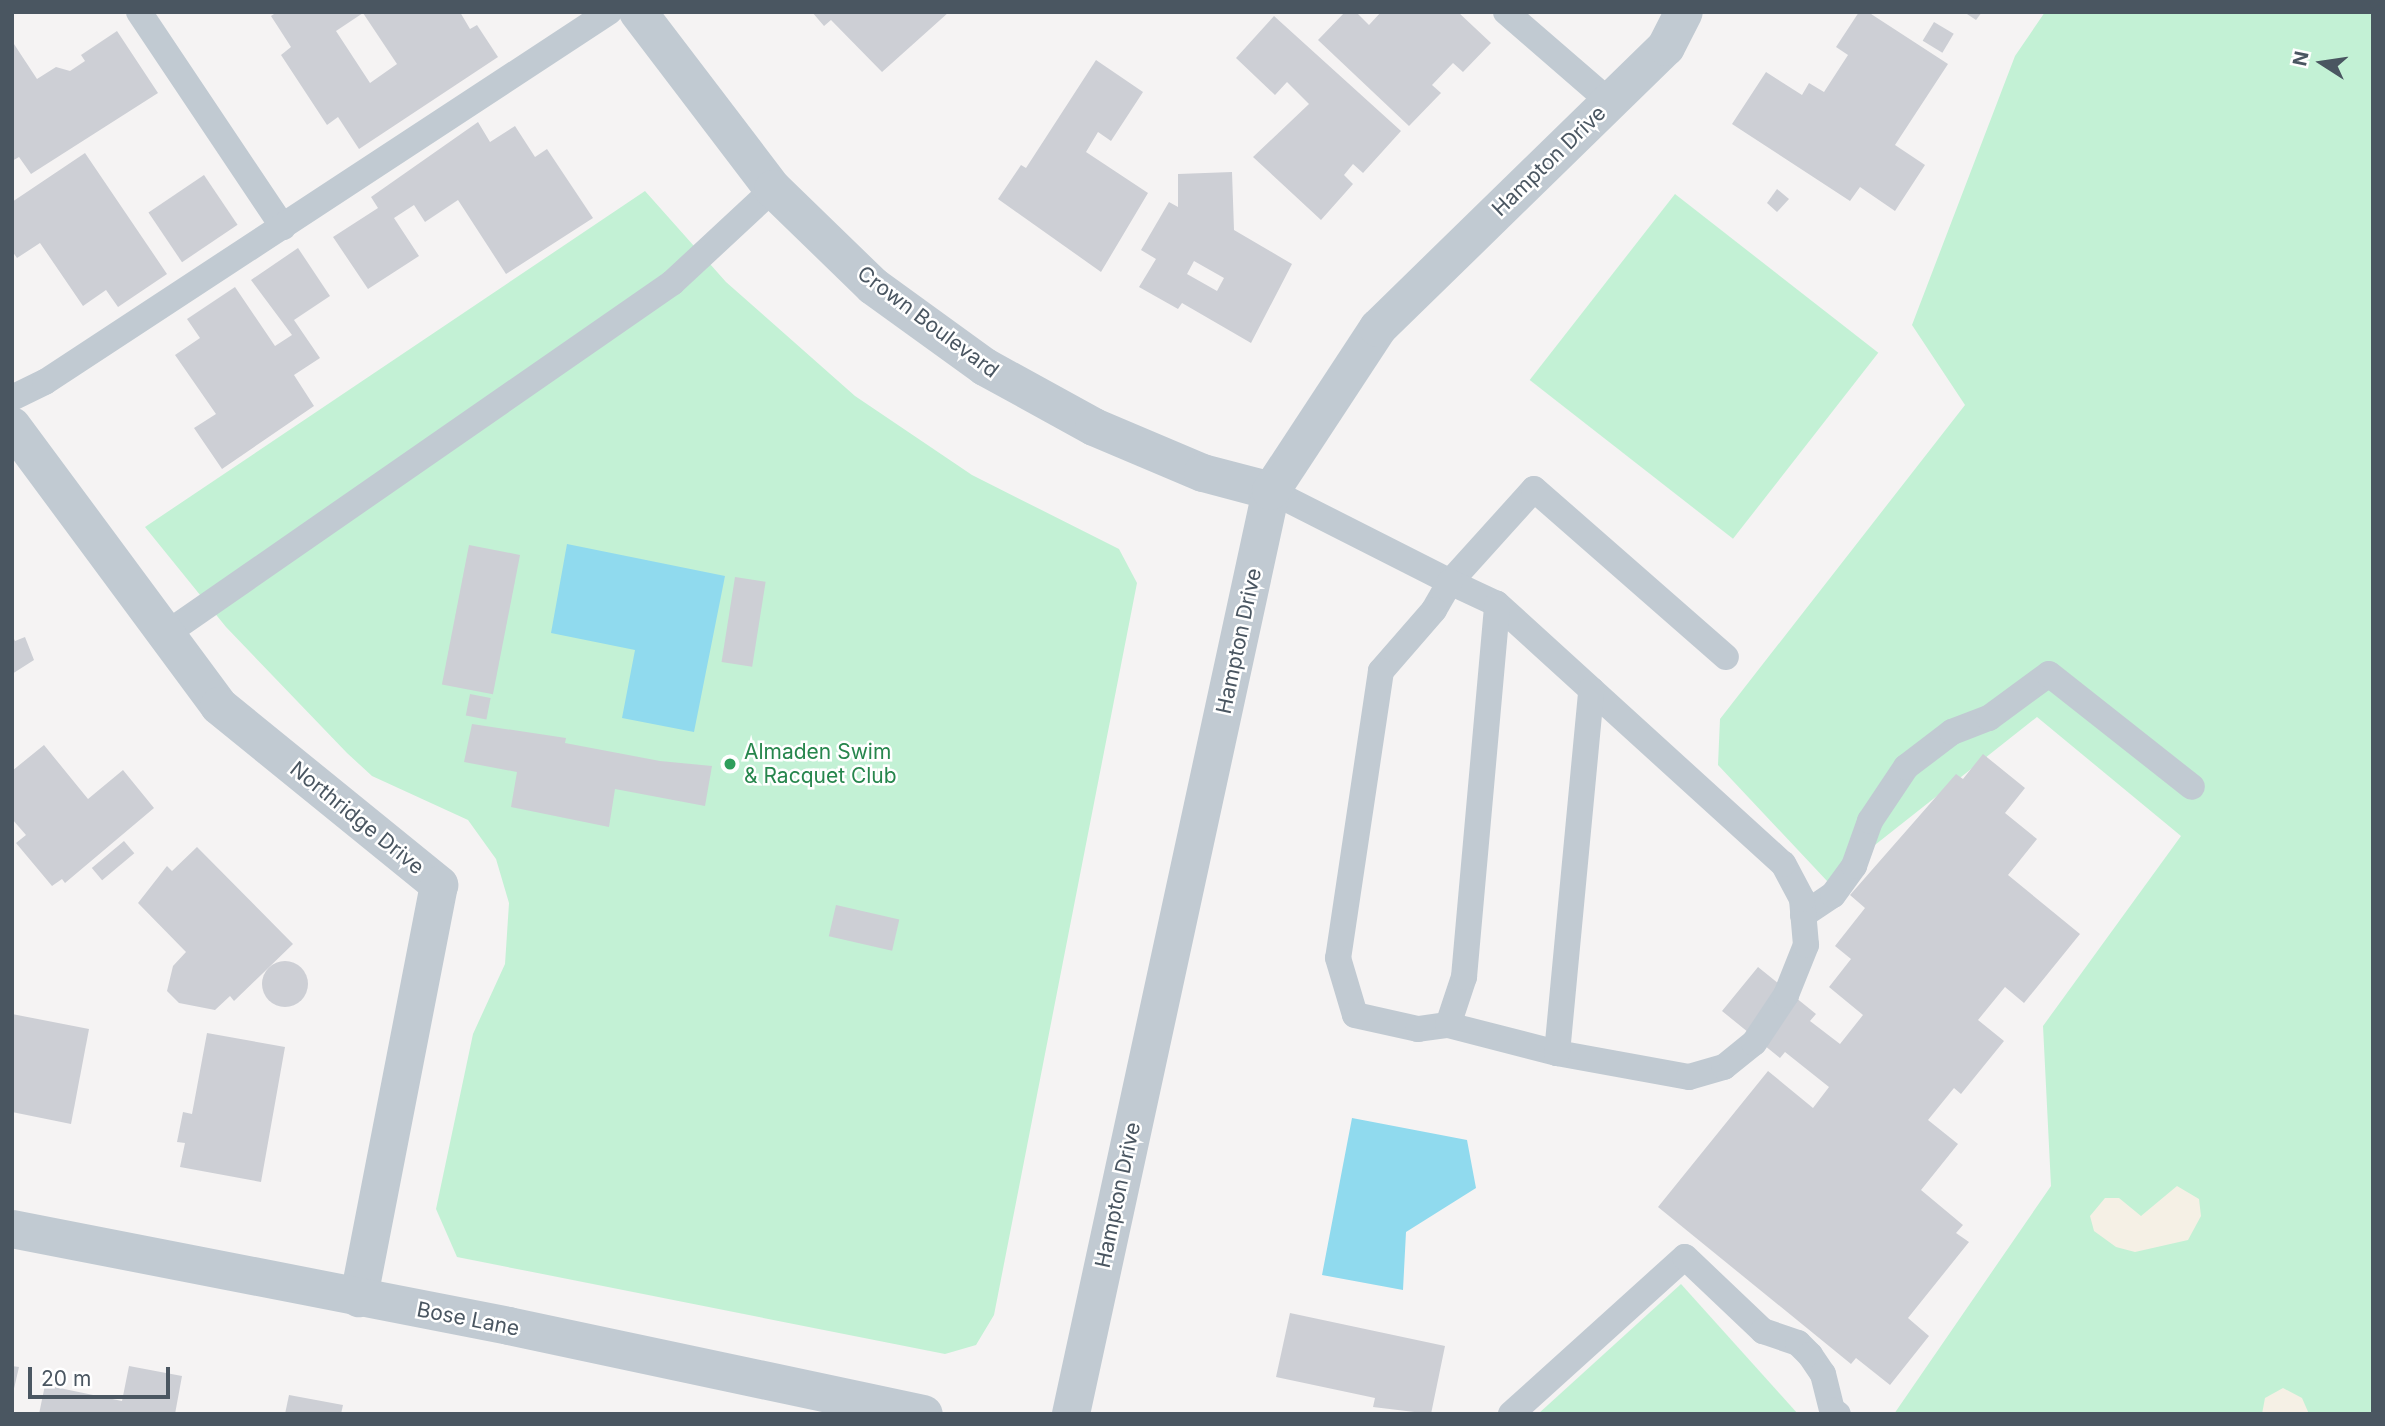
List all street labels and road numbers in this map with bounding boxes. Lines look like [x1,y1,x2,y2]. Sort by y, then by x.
street label: Hampton Drive [1487,100,1611,222]
street label: Crown Boulevard [852,261,1004,383]
street label: Hampton Drive [1211,566,1267,716]
street label: Northridge Drive [285,756,429,880]
street label: Hampton Drive [1090,1120,1146,1270]
street label: Bose Lane [415,1297,521,1341]

